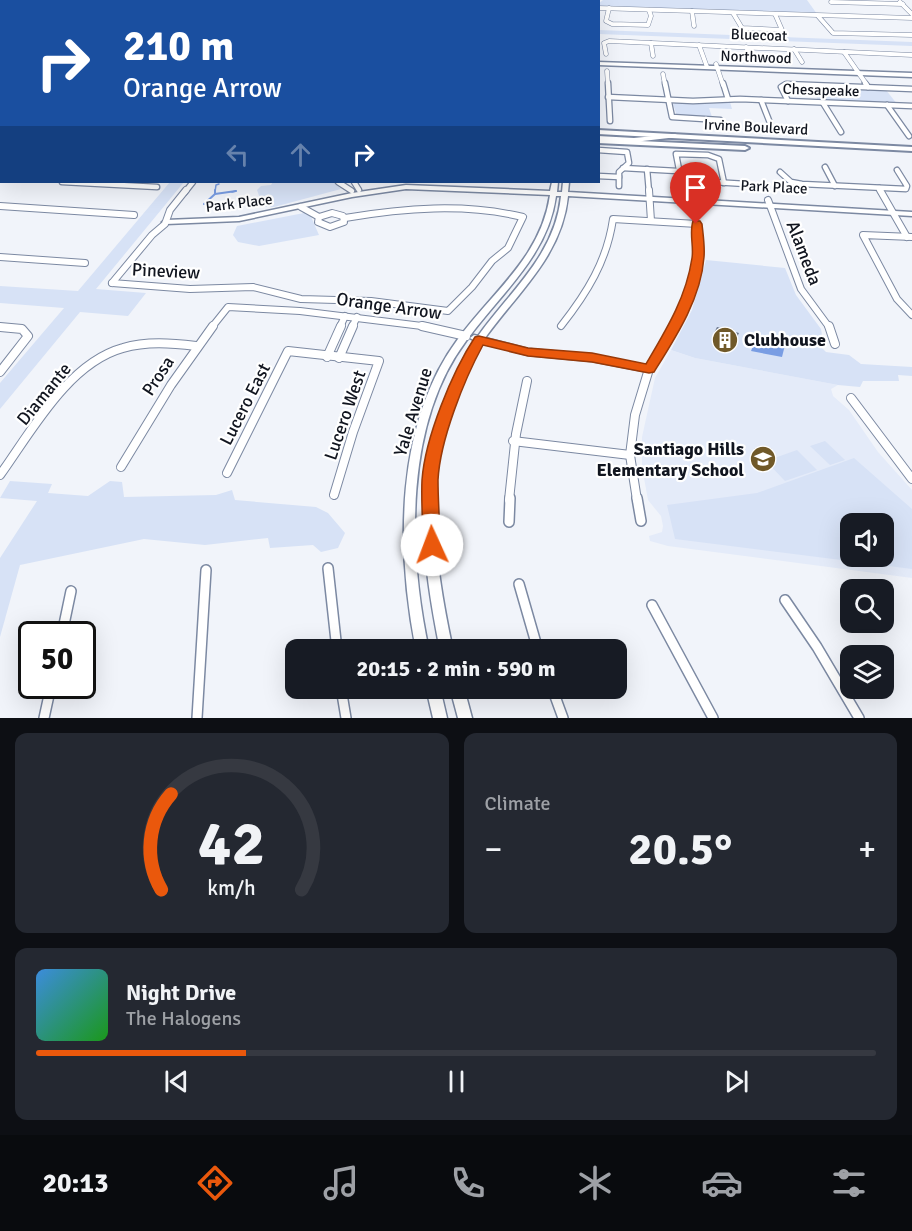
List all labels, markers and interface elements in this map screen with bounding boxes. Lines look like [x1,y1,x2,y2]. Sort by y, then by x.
text: 210 m [123,21,234,72]
icon: right [24,24,102,102]
street label: Bluecoat [730,25,788,45]
street label: Northwood [720,47,792,67]
text: Orange Arrow [123,72,282,105]
street label: Chesapeake [782,80,860,100]
street label: Irvine Boulevard [703,115,809,139]
icon: left [221,138,254,171]
icon: ahead [284,138,317,171]
icon: right [347,138,380,171]
pin [670,162,721,224]
icon: arrive [679,171,712,204]
street label: Park Place [740,176,808,198]
street label: Park Place [205,190,273,216]
street label: Alameda [782,218,826,288]
street label: Pineview [131,258,201,284]
street label: Orange Arrow [335,288,443,324]
building icon: Clubhouse [710,325,740,355]
place label: Clubhouse [744,329,826,351]
street label: Prosa [137,352,179,400]
street label: Diamante [12,358,76,430]
street label: Lucero East [215,359,275,449]
street label: Yale Avenue [389,365,437,459]
street label: Lucero West [319,367,371,463]
place label: Santiago Hills Elementary School [597,438,744,481]
school or university icon: Santiago Hills Elementary School [748,444,778,474]
position arrow [400,513,464,577]
map controls [840,513,894,699]
button: sound [840,513,894,567]
button: search [840,579,894,633]
speed limit sign: 50 [18,621,96,699]
button: layers [840,645,894,699]
text: 20:15 · 2 min · 590 m [356,655,556,682]
text: Climate [485,791,550,816]
text: 42 [198,805,265,882]
text: 20.5° [628,822,732,877]
text: − [485,829,502,870]
text: + [858,829,876,870]
text: km/h [207,875,256,901]
text: Night Drive [126,979,236,1006]
text: The Halogens [126,1006,241,1031]
icon: previous [160,1065,193,1098]
icon: pause [440,1065,473,1098]
icon: next [720,1065,753,1098]
icon: directions [194,1162,236,1204]
icon: music [320,1162,362,1204]
icon: phone [447,1162,489,1204]
icon: climate [574,1162,616,1204]
icon: car [701,1162,743,1204]
icon: filters [828,1162,870,1204]
text: 20:13 [42,1167,109,1200]

